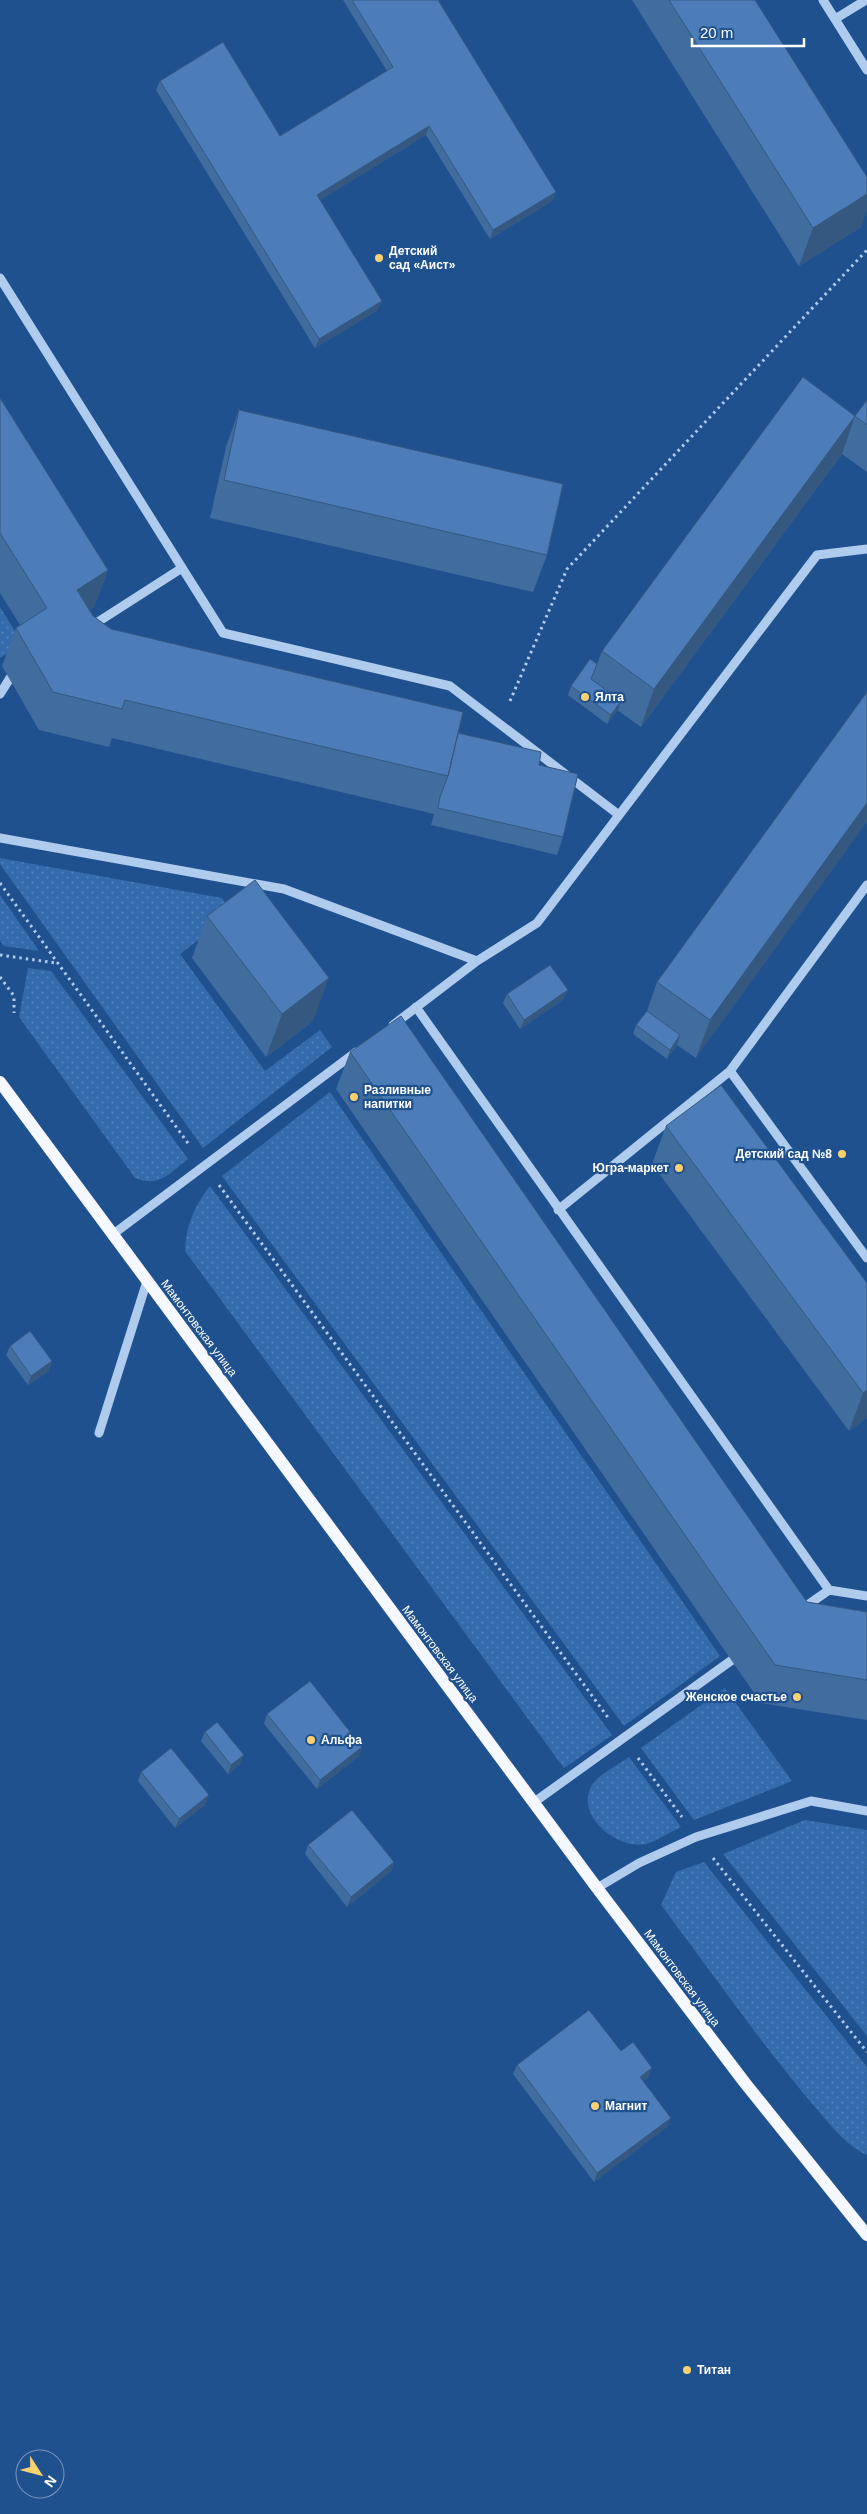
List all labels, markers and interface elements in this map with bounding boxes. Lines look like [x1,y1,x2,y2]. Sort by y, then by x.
scale bar [692,15,804,47]
text: 20 m [700,24,733,41]
place label: Детский сад «Аист» [389,244,456,272]
marker: Детский сад «Аист» [373,252,385,264]
place label: Ялта [595,690,624,704]
marker: Ялта [579,691,591,703]
place label: Разливные напитки [364,1083,431,1111]
marker: Разливные напитки [348,1091,360,1103]
place label: Детский сад №8 [736,1147,832,1161]
marker: Детский сад №8 [836,1148,848,1160]
place label: Югра-маркет [593,1161,669,1175]
marker: Югра-маркет [673,1162,685,1174]
street label: Мамонтовская улица [158,1277,240,1379]
street label: Мамонтовская улица [399,1603,481,1705]
place label: Женское счастье [685,1690,787,1704]
marker: Женское счастье [791,1691,803,1703]
place label: Альфа [321,1733,362,1747]
marker: Альфа [305,1734,317,1746]
street label: Мамонтовская улица [641,1927,723,2029]
place label: Магнит [605,2099,647,2113]
marker: Магнит [589,2100,601,2112]
place label: Титан [697,2363,731,2377]
marker: Титан [681,2364,693,2376]
north arrow [15,2449,65,2499]
text: N [41,2473,60,2490]

